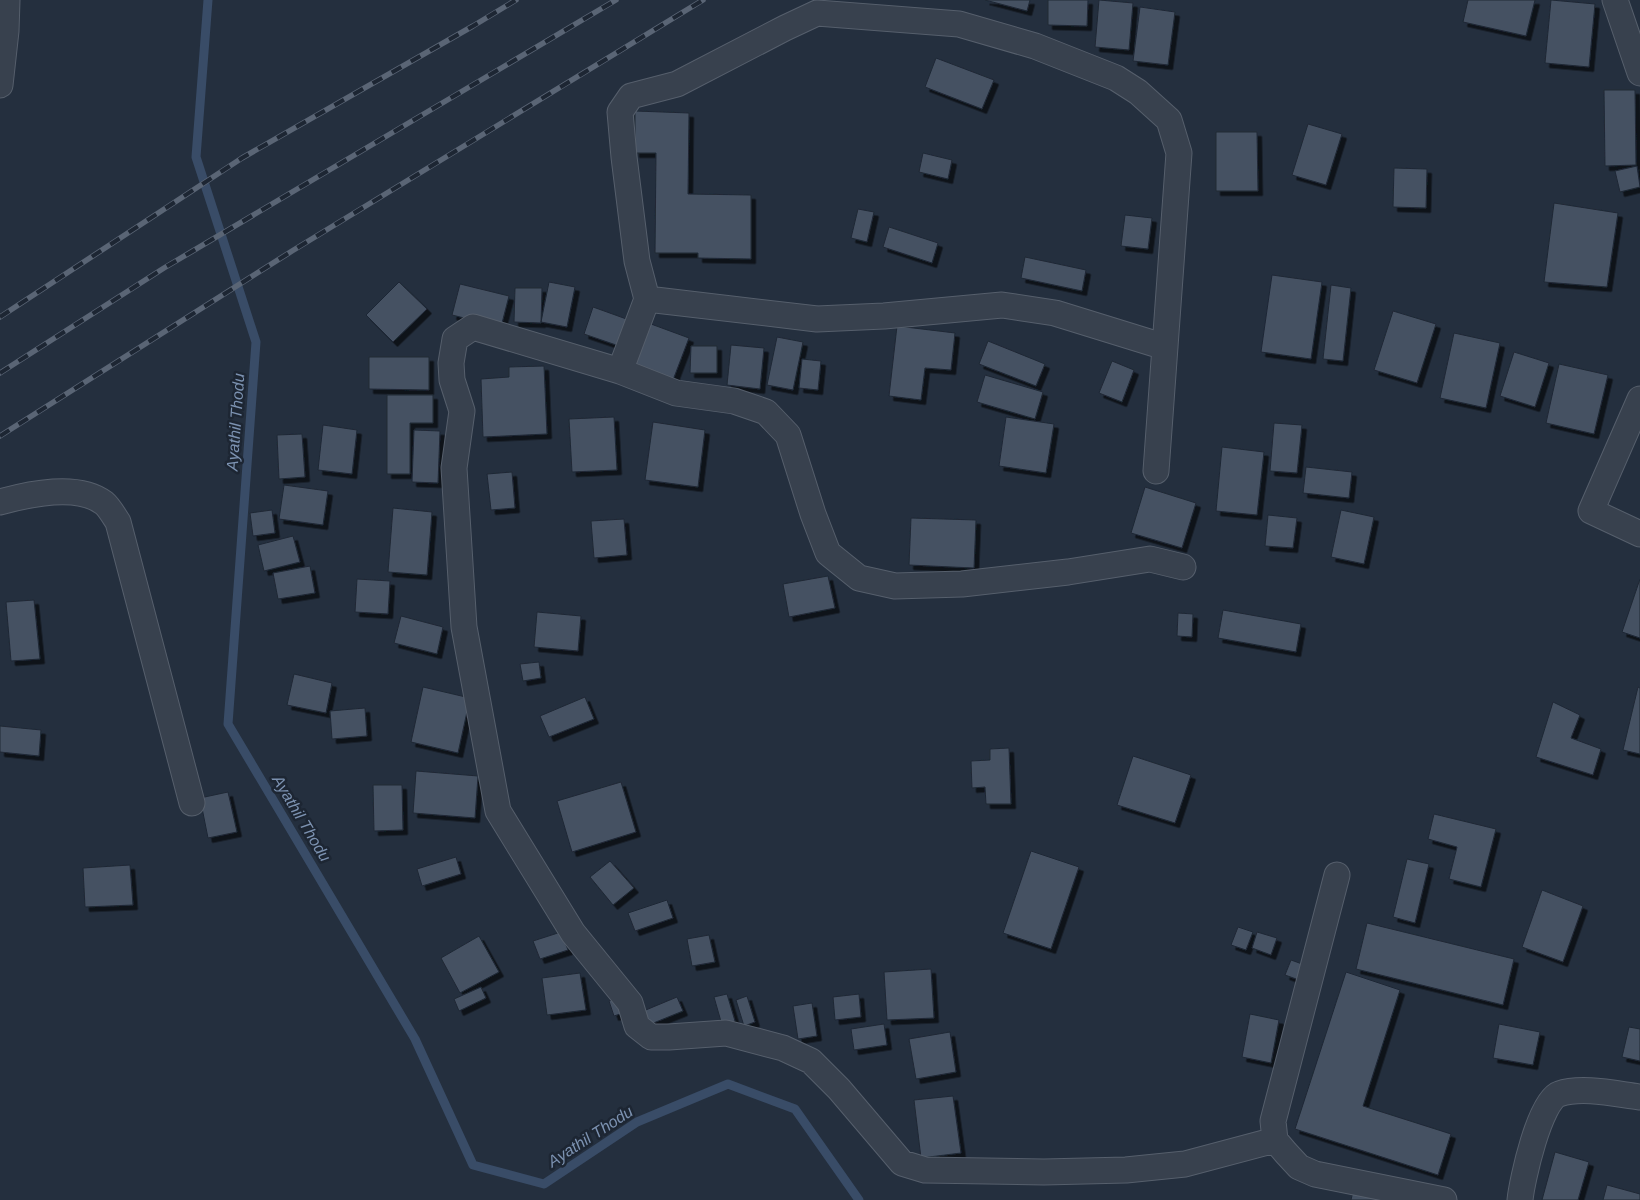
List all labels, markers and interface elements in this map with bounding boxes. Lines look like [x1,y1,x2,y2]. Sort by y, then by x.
water label: Ayathil Thodu [224,373,247,472]
water label: Ayathil Thodu [269,771,334,865]
water label: Ayathil Thodu [544,1103,636,1171]

